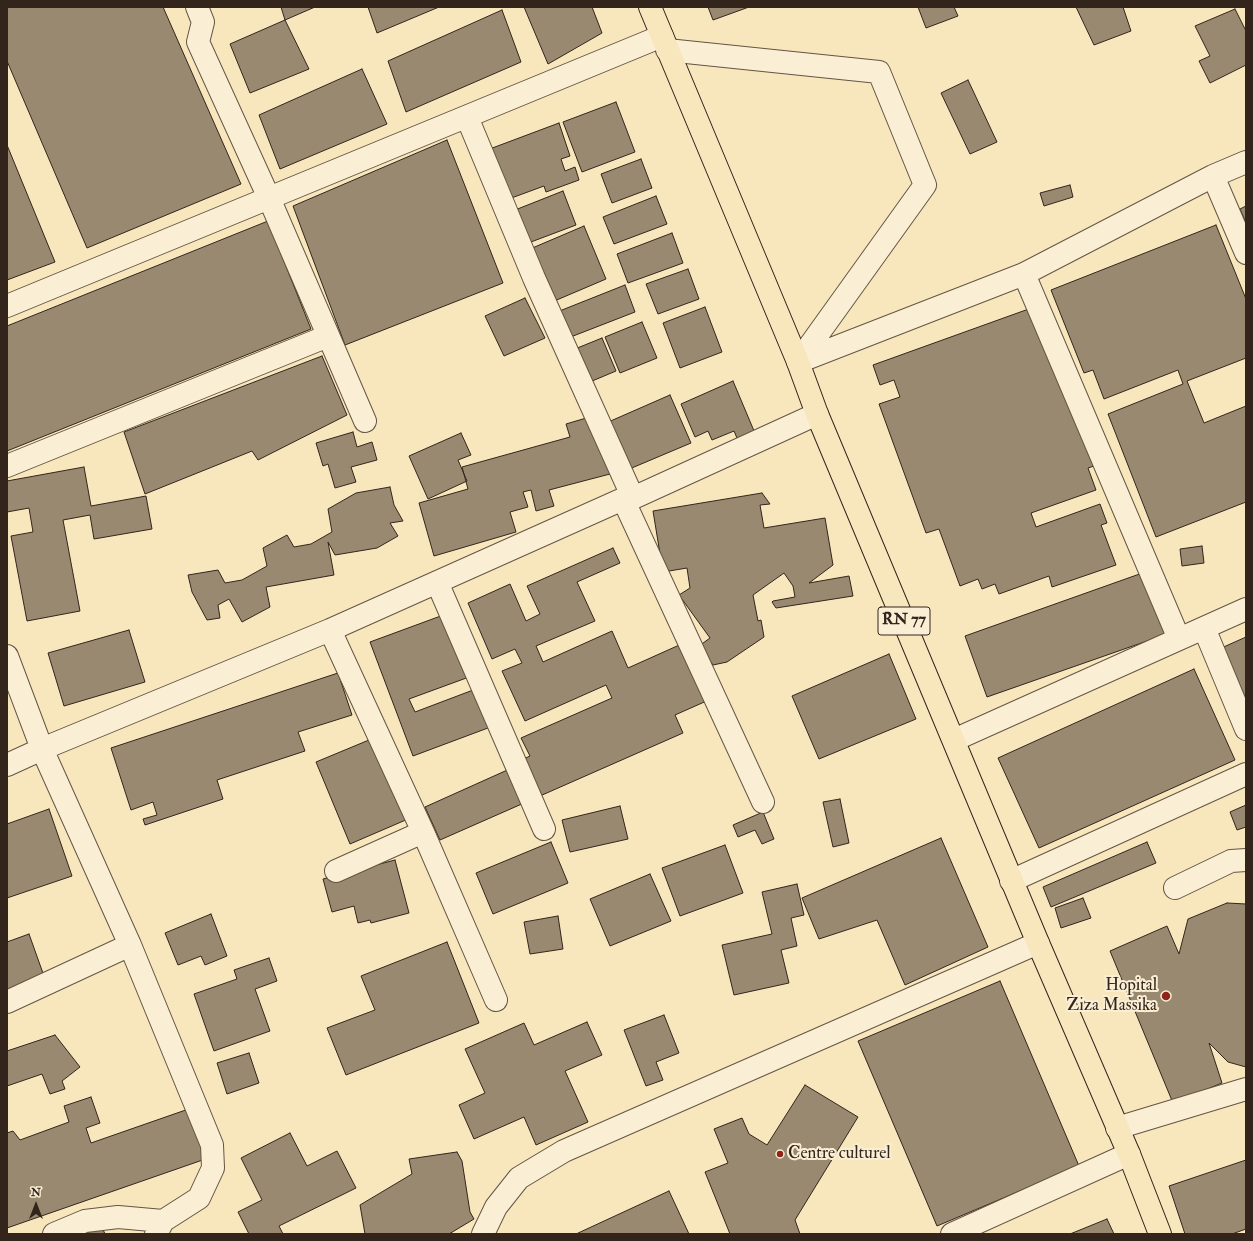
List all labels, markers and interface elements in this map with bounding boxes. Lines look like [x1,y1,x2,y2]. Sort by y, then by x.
road number: RN 77 [878,607,930,635]
place label: Hopital Ziza Massika [1066,976,1157,1016]
marker: Hopital Ziza Massika [1160,990,1172,1002]
place label: Centre culturel [788,1144,891,1164]
marker: Centre culturel [775,1149,785,1159]
north arrow [16,1185,56,1225]
text: N [31,1186,41,1199]

